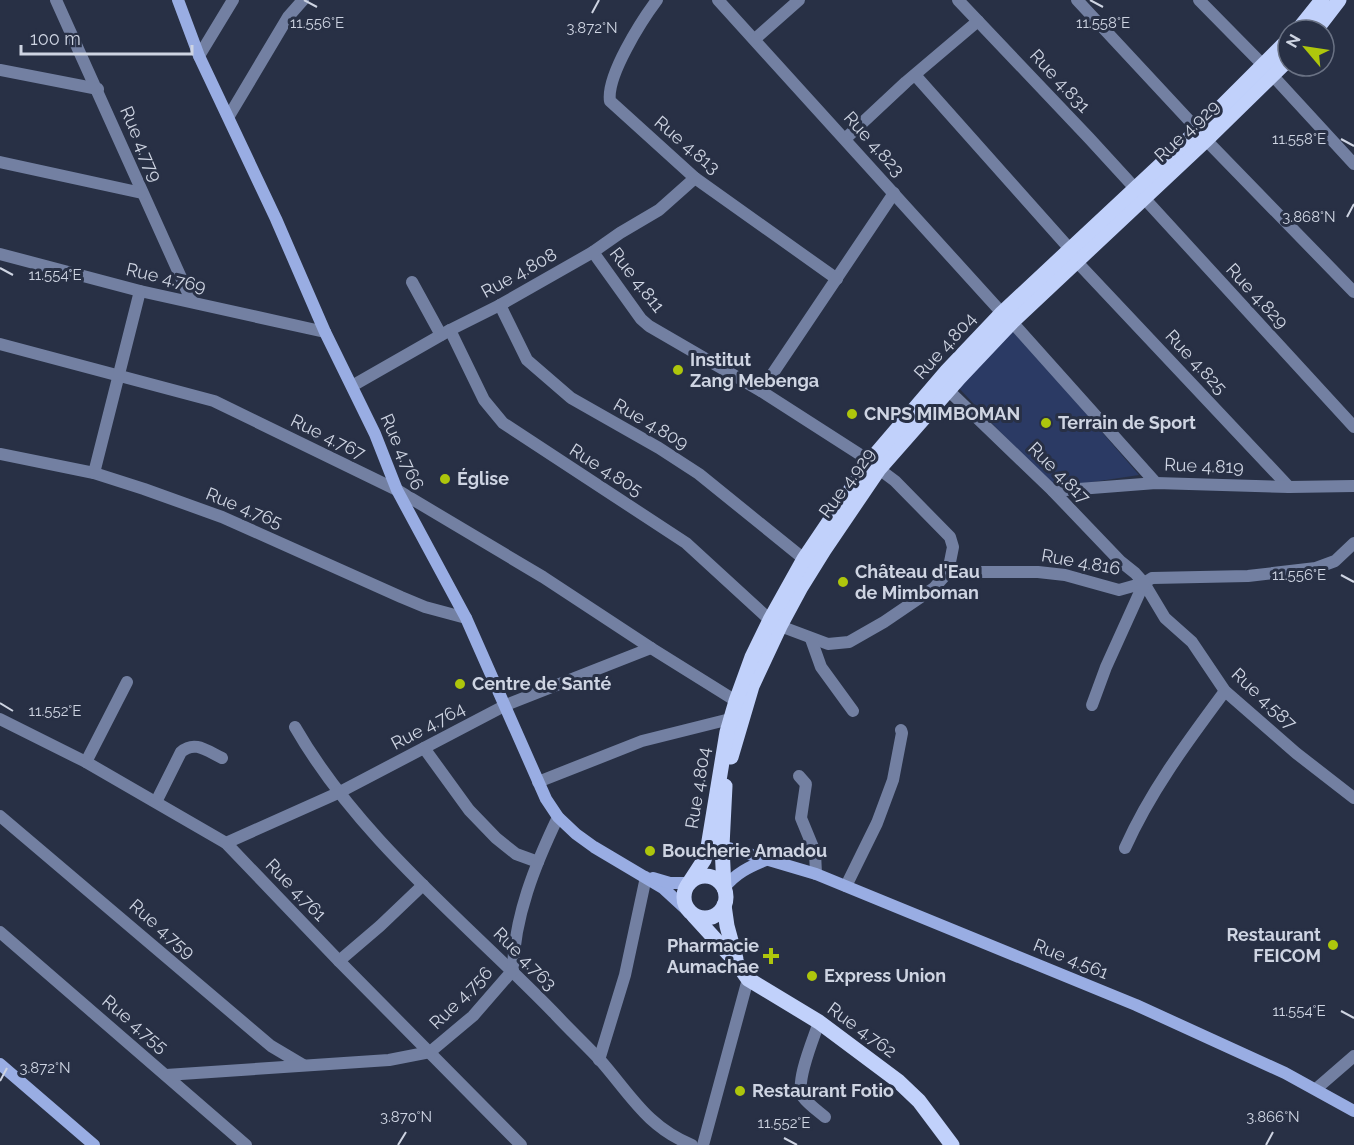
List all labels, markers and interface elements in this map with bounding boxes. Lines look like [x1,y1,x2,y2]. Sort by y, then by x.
text: 11.556°E [290,14,344,32]
text: 11.558°E [1076,14,1130,32]
scale bar [21,18,192,56]
north arrow [1276,18,1336,78]
text: 3.872°N [567,19,617,37]
text: 100 m [30,28,81,49]
text: N [1282,31,1305,51]
street label: Rue 4.831 [1026,45,1095,117]
street label: Rue 4.929 [1150,95,1224,166]
street label: Rue 4.779 [116,103,167,185]
street label: Rue 4.823 [840,107,909,181]
street label: Rue 4.813 [650,111,724,178]
text: 11.558°E [1272,130,1326,148]
text: 3.868°N [1282,208,1336,226]
street label: Rue 4.808 [477,243,560,302]
street label: Rue 4.811 [605,243,669,317]
street label: Rue 4.769 [124,258,208,297]
street label: Rue 4.829 [1222,259,1293,333]
text: 11.554°E [28,266,82,284]
street label: Rue 4.804 [909,308,980,383]
street label: Rue 4.825 [1161,325,1232,398]
place label: Institut Zang Mebenga [690,349,819,391]
marker: Institut Zang Mebenga [671,363,685,377]
street label: Rue 4.809 [610,394,692,453]
place label: CNPS MIMBOMAN [864,403,1020,424]
marker: CNPS MIMBOMAN [845,407,859,421]
street label: Rue 4.767 [288,409,369,464]
street label: Rue 4.766 [376,410,429,493]
place label: Terrain de Sport [1058,412,1196,433]
marker: Terrain de Sport [1039,416,1053,430]
street label: Rue 4.817 [1024,437,1095,508]
street label: Rue 4.805 [566,439,647,500]
street label: Rue 4.929 [814,444,879,522]
street label: Rue 4.819 [1164,454,1244,477]
place label: Église [457,468,509,489]
marker: Église [438,472,452,486]
street label: Rue 4.765 [203,483,286,532]
street label: Rue 4.816 [1040,544,1122,579]
place label: Château d'Eau de Mimboman [855,561,980,603]
text: 11.556°E [1272,566,1326,584]
marker: Château d'Eau de Mimboman [836,575,850,589]
street label: Rue 4.587 [1228,663,1301,734]
place label: Centre de Santé [472,673,611,694]
marker: Centre de Santé [453,677,467,691]
street label: Rue 4.764 [387,697,468,754]
text: 11.552°E [29,702,81,720]
street label: Rue 4.804 [681,746,714,830]
place label: Boucherie Amadou [662,840,827,861]
marker: Boucherie Amadou [643,844,657,858]
street label: Rue 4.761 [262,854,331,925]
street label: Rue 4.759 [125,894,199,963]
street label: Rue 4.763 [490,923,561,994]
place label: Restaurant FEICOM [1226,924,1321,966]
street label: Rue 4.561 [1031,934,1112,983]
place label: Pharmacie Aumachae [667,935,759,977]
marker: Restaurant FEICOM [1326,938,1340,952]
marker: Pharmacie Aumachae [764,949,778,963]
street label: Rue 4.756 [425,962,497,1033]
place label: Express Union [824,965,946,986]
marker: Express Union [805,969,819,983]
street label: Rue 4.755 [98,990,173,1057]
street label: Rue 4.762 [824,998,901,1062]
text: 11.554°E [1272,1002,1326,1020]
text: 3.872°N [20,1059,70,1077]
place label: Restaurant Fotio [752,1080,894,1101]
marker: Restaurant Fotio [733,1084,747,1098]
text: 3.870°N [380,1108,432,1126]
text: 3.866°N [1246,1108,1300,1126]
text: 11.552°E [758,1114,810,1132]

